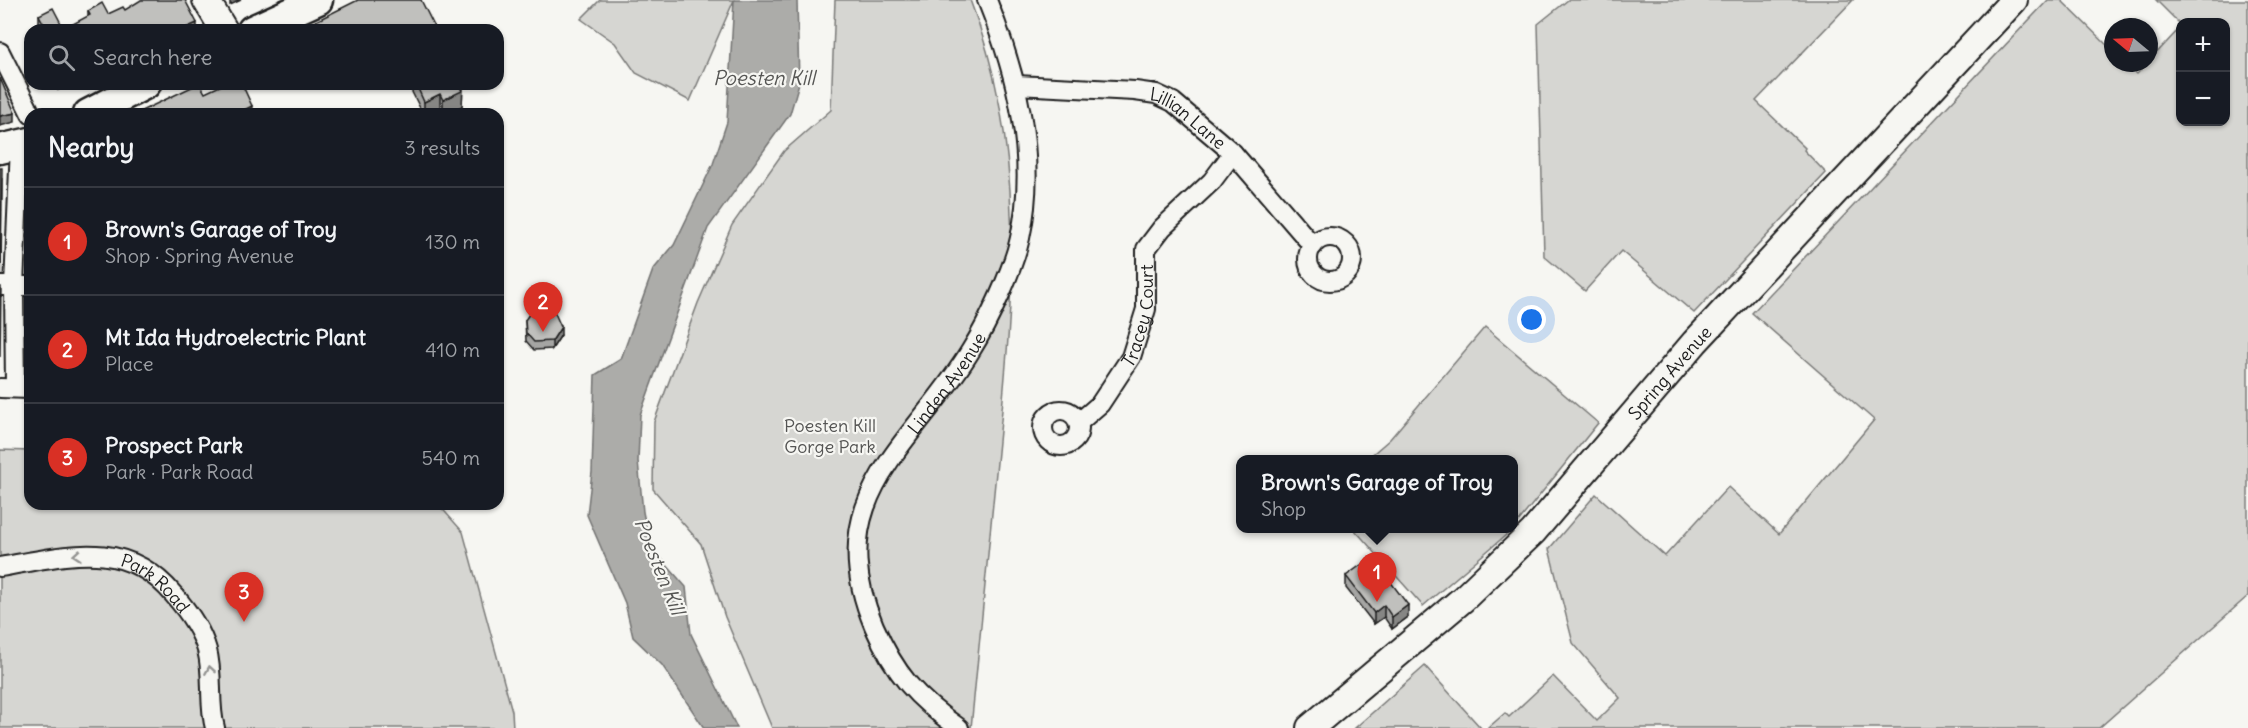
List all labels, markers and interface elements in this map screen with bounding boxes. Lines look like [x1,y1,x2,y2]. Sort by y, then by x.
north arrow [2104,18,2158,72]
map controls [2176,18,2230,126]
button: + [2176,18,2230,72]
search box [24,24,504,90]
icon: search [45,41,78,74]
text: Search here [93,43,212,71]
water label: Poesten Kill [713,65,818,90]
button: − [2176,72,2230,126]
street label: Lillian Lane [1149,82,1231,154]
text: Nearby [48,131,134,164]
text: 3 results [404,135,480,160]
text: Brown's Garage of Troy [105,215,337,243]
text: 1 [64,229,71,254]
text: 130 m [425,229,480,254]
text: Shop · Spring Avenue [105,243,294,268]
street label: Tracey Court [1116,264,1158,371]
pin: 2 [524,282,562,332]
your location [1517,305,1546,334]
street label: Spring Avenue [1623,320,1716,424]
text: Mt Ida Hydroelectric Plant [105,323,366,351]
street label: Linden Avenue [902,328,990,438]
text: 2 [62,337,73,362]
text: 410 m [425,337,480,362]
text: Place [105,351,153,376]
park label: Poesten Kill Gorge Park [784,414,876,458]
text: Prospect Park [105,431,243,459]
text: 3 [62,445,73,470]
text: 540 m [421,445,480,470]
popup [1236,455,1518,533]
text: Park · Park Road [105,459,253,484]
text: Brown's Garage of Troy [1261,468,1493,496]
text: Shop [1261,496,1306,521]
water label: Poesten Kill [629,514,692,620]
one-way arrow [73,548,82,561]
street label: Park Road [118,548,196,617]
pin: 1 [1358,552,1396,602]
pin: 3 [224,572,264,622]
one-way arrow [204,665,217,675]

